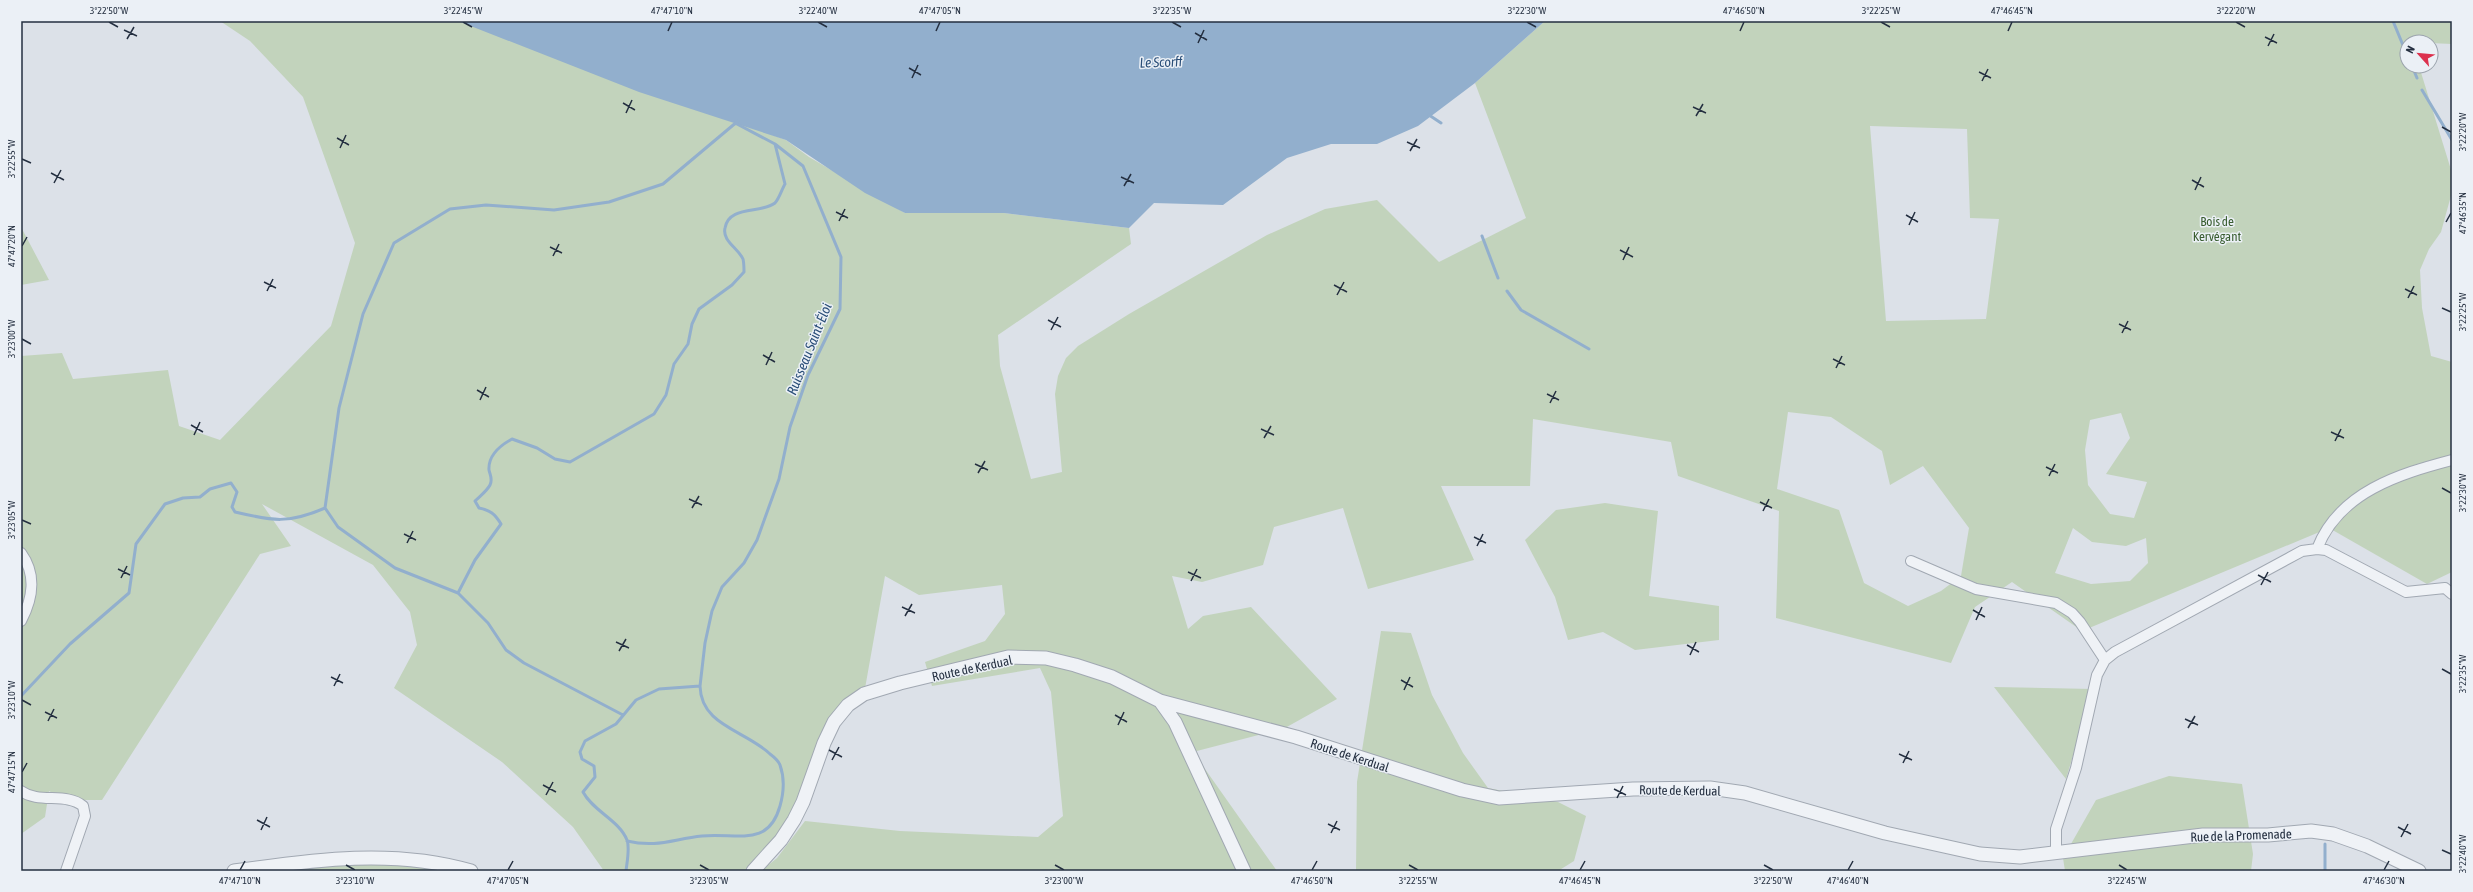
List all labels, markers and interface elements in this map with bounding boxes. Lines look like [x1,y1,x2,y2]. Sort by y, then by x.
text: 3°22'50"W [90,5,129,16]
text: 3°22'45"W [444,5,483,16]
text: 47°47'10"N [651,5,693,16]
text: 3°22'40"W [799,5,838,16]
text: 47°47'05"N [919,5,961,16]
text: 3°22'35"W [1153,5,1192,16]
text: 3°22'30"W [1508,5,1547,16]
text: 47°46'50"N [1723,5,1765,16]
text: 3°22'25"W [1862,5,1901,16]
text: 47°46'45"N [1991,5,2033,16]
text: 3°22'20"W [2217,5,2256,16]
north arrow [2399,34,2439,74]
text: N [2403,44,2417,55]
water label: Le Scorff [1139,53,1184,71]
text: 3°22'20"W [2457,112,2468,151]
text: 3°22'55"W [6,139,17,178]
text: 47°46'35"N [2457,192,2468,234]
park label: Bois de Kervégant [2193,214,2241,244]
text: 47°47'20"N [6,225,17,267]
text: 3°22'25"W [2457,292,2468,331]
water label: Ruisseau Saint-Éloi [783,301,835,397]
text: 3°23'00"W [6,319,17,358]
text: 3°22'30"W [2457,473,2468,512]
text: 3°23'05"W [6,500,17,539]
street label: Route de Kerdual [931,653,1014,684]
text: 3°22'35"W [2457,654,2468,693]
text: 3°23'10"W [6,680,17,719]
street label: Route de Kerdual [1309,736,1392,775]
text: 47°47'15"N [6,751,17,793]
street label: Route de Kerdual [1639,782,1722,799]
street label: Rue de la Promenade [2190,826,2292,845]
text: 3°22'40"W [2457,834,2468,873]
text: 47°47'10"N [219,875,261,886]
text: 3°23'10"W [336,875,375,886]
text: 47°47'05"N [487,875,529,886]
text: 3°23'05"W [690,875,729,886]
text: 3°23'00"W [1045,875,1084,886]
text: 47°46'50"N [1291,875,1333,886]
text: 3°22'55"W [1399,875,1438,886]
text: 47°46'45"N [1559,875,1601,886]
text: 3°22'50"W [1754,875,1793,886]
text: 47°46'40"N [1827,875,1869,886]
text: 3°22'45"W [2108,875,2147,886]
text: 47°46'30"N [2363,875,2405,886]

